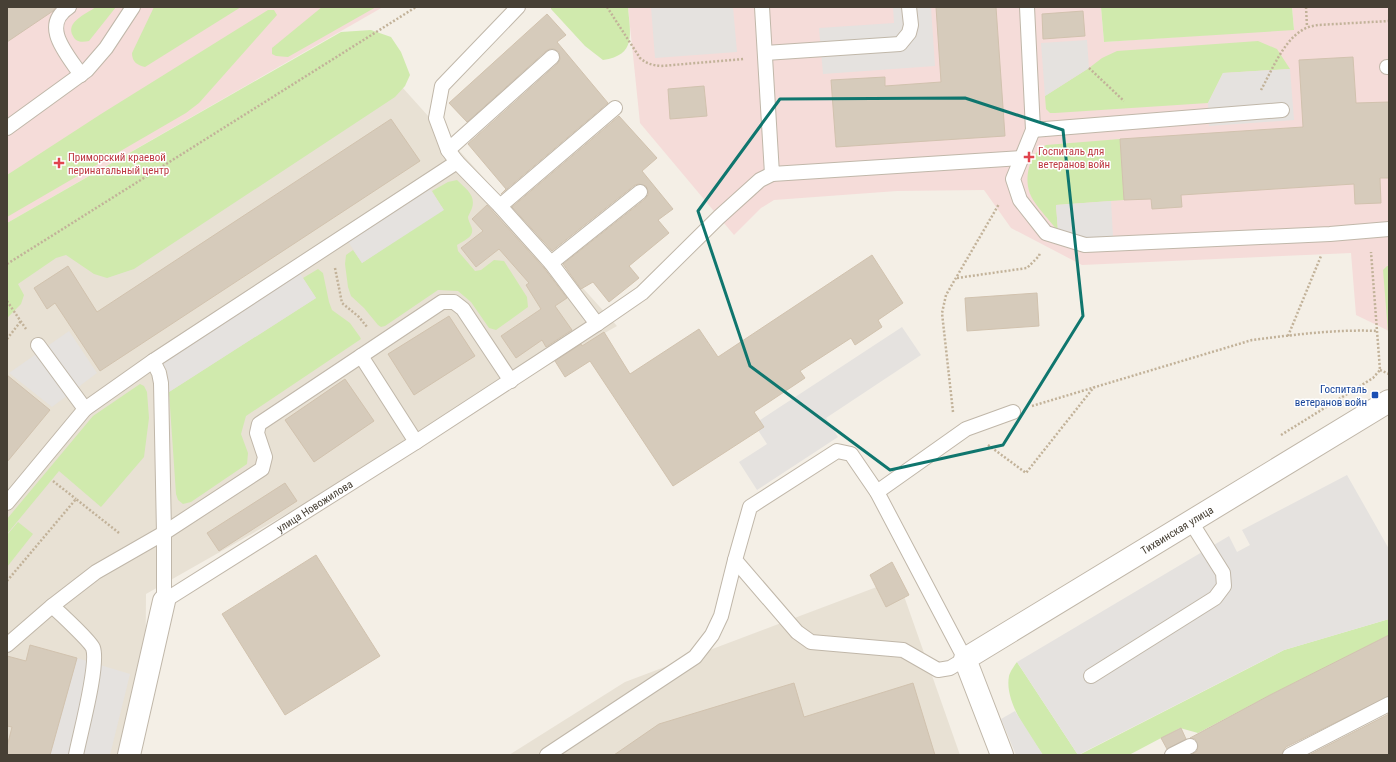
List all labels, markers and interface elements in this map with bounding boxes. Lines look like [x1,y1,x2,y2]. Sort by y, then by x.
place label: Госпиталь для ветеранов войн [1038,145,1110,171]
place label: Приморский краевой перинатальный центр [68,151,169,177]
marker: Госпиталь для ветеранов войн [1023,151,1035,163]
marker: Приморский краевой перинатальный центр [53,157,65,169]
place label: Госпиталь ветеранов войн [1295,383,1367,409]
marker: Госпиталь ветеранов войн [1370,390,1380,400]
street label: улица Новожилова [274,478,355,535]
street label: Тихвинская улица [1139,503,1216,557]

